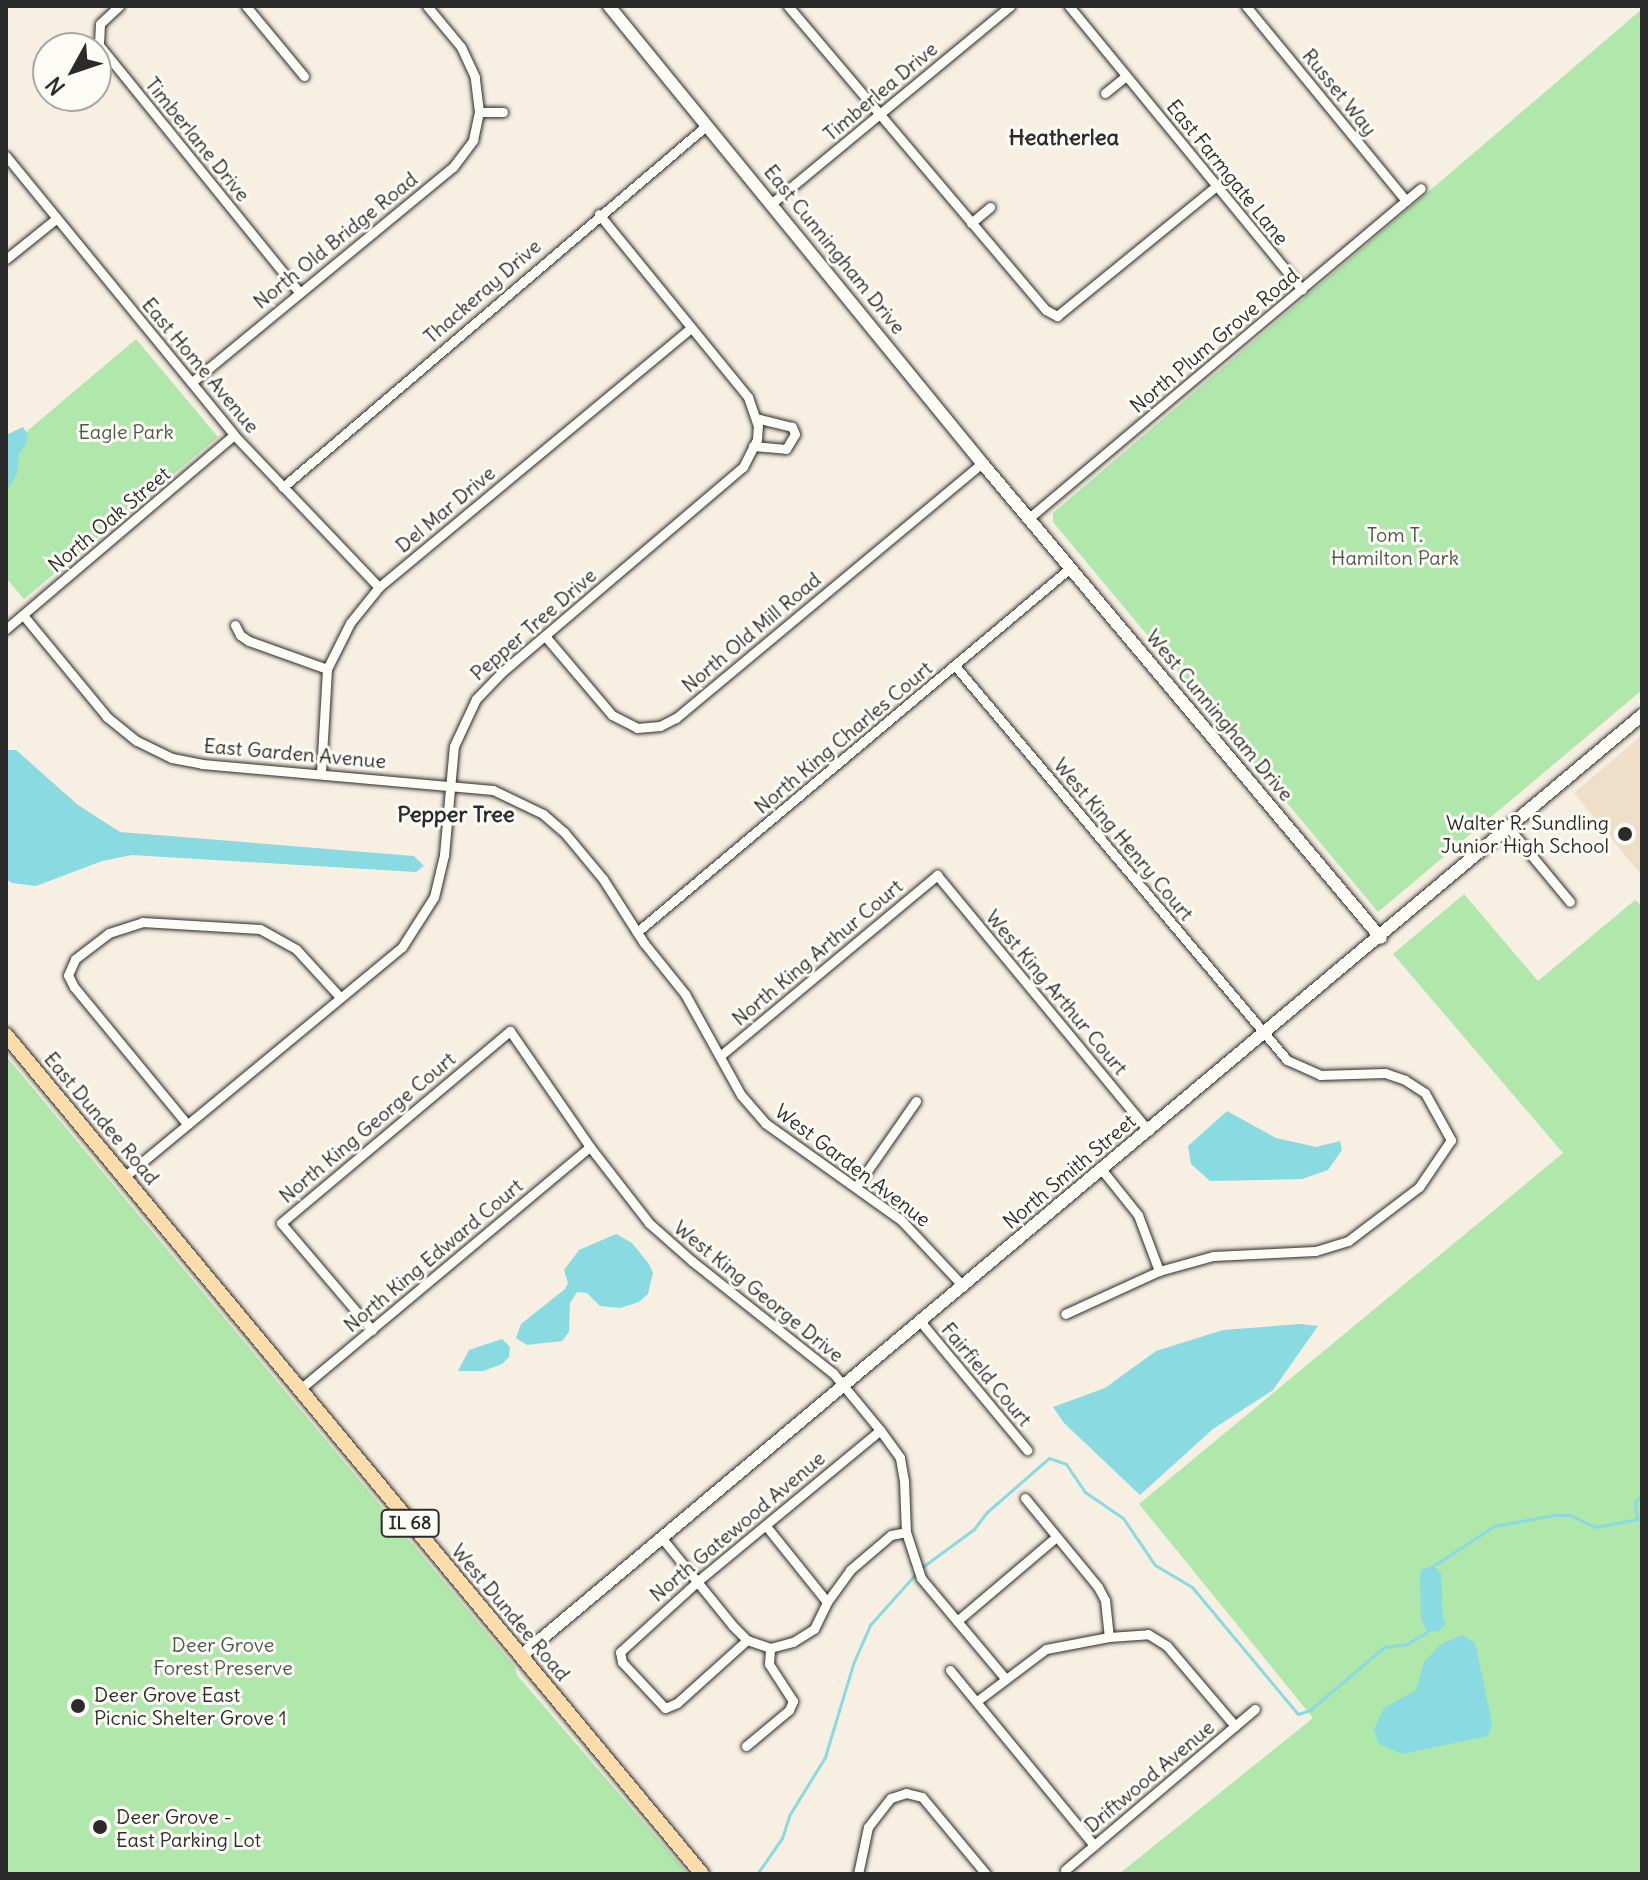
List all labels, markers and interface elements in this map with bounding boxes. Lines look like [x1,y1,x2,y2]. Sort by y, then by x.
north arrow [32,32,112,112]
street label: Timberlea Drive [818,36,942,146]
street label: Russet Way [1298,44,1382,140]
text: N [40,71,71,101]
street label: Timberlane Drive [141,72,255,206]
street label: East Farmgate Lane [1162,94,1294,250]
district label: Heatherlea [1009,125,1119,151]
street label: East Cunningham Drive [759,159,911,339]
street label: North Old Bridge Road [248,167,422,313]
street label: Thackeray Drive [419,234,545,348]
street label: North Plum Grove Road [1125,263,1303,417]
street label: East Home Avenue [137,292,265,438]
park label: Eagle Park [78,419,174,443]
street label: North Oak Street [43,461,175,577]
street label: Del Mar Drive [391,461,499,557]
park label: Tom T. Hamilton Park [1331,523,1459,570]
street label: Pepper Tree Drive [465,563,601,685]
street label: North Old Mill Road [677,567,825,697]
street label: West Cunningham Drive [1141,624,1299,806]
street label: North King Charles Court [749,656,937,818]
street label: East Garden Avenue [203,733,387,773]
street label: West King Henry Court [1049,753,1199,925]
district label: Pepper Tree [397,802,515,828]
place label: Walter R. Sundling Junior High School [1441,810,1609,857]
marker: Walter R. Sundling Junior High School [1616,825,1634,843]
street label: North King Arthur Court [727,874,907,1030]
street label: West King Arthur Court [981,905,1133,1079]
street label: North King George Court [274,1046,460,1208]
street label: East Dundee Road [40,1047,164,1189]
street label: West Garden Avenue [771,1099,935,1231]
street label: North Smith Street [998,1109,1140,1233]
street label: North King Edward Court [339,1173,527,1337]
street label: West King George Drive [669,1215,849,1367]
street label: Fairfield Court [937,1317,1037,1431]
street label: North Gatewood Avenue [645,1446,829,1606]
road number: IL 68 [380,1509,440,1537]
street label: West Dundee Road [447,1539,575,1685]
park label: Deer Grove Forest Preserve [153,1632,293,1679]
place label: Deer Grove East Picnic Shelter Grove 1 [94,1682,287,1729]
marker: Deer Grove East Picnic Shelter Grove 1 [69,1697,87,1715]
street label: Driftwood Avenue [1079,1715,1219,1837]
place label: Deer Grove - East Parking Lot [116,1804,261,1851]
marker: Deer Grove - East Parking Lot [91,1818,109,1836]

